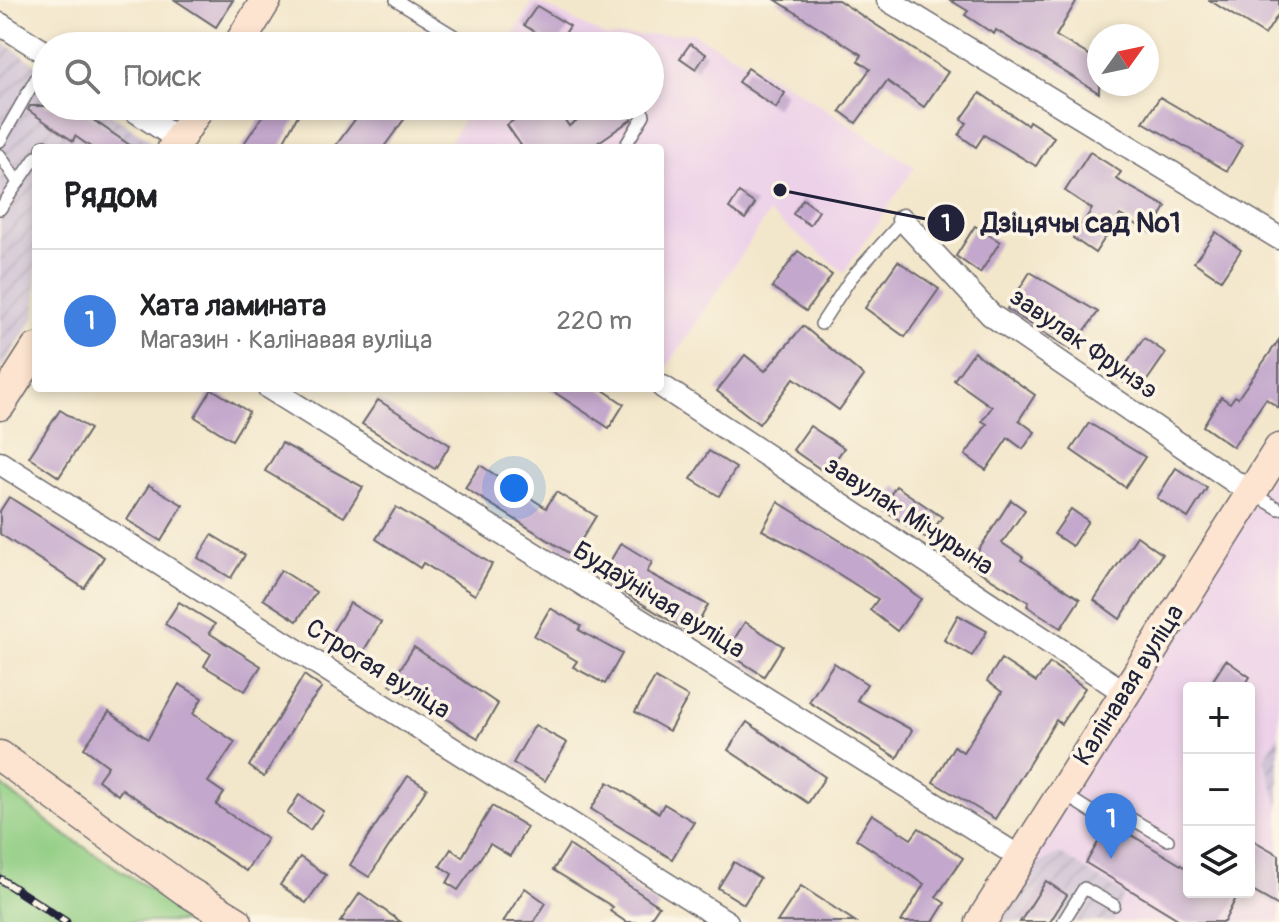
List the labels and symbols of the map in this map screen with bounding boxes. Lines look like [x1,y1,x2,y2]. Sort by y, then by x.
north arrow [1087,24,1159,96]
callout: Дзіцячы сад №1 [926,197,1197,249]
text: Дзіцячы сад №1 [979,206,1181,241]
text: 1 [941,209,951,238]
street label: завулак Фрунзэ [1004,281,1164,407]
street label: завулак Мічурына [819,449,999,583]
your location [494,468,534,508]
street label: Будаўнічая вуліца [567,534,751,666]
street label: Калінавая вуліца [1067,599,1191,771]
street label: Строгая вуліца [300,612,456,726]
pin: 1 [1085,793,1137,859]

